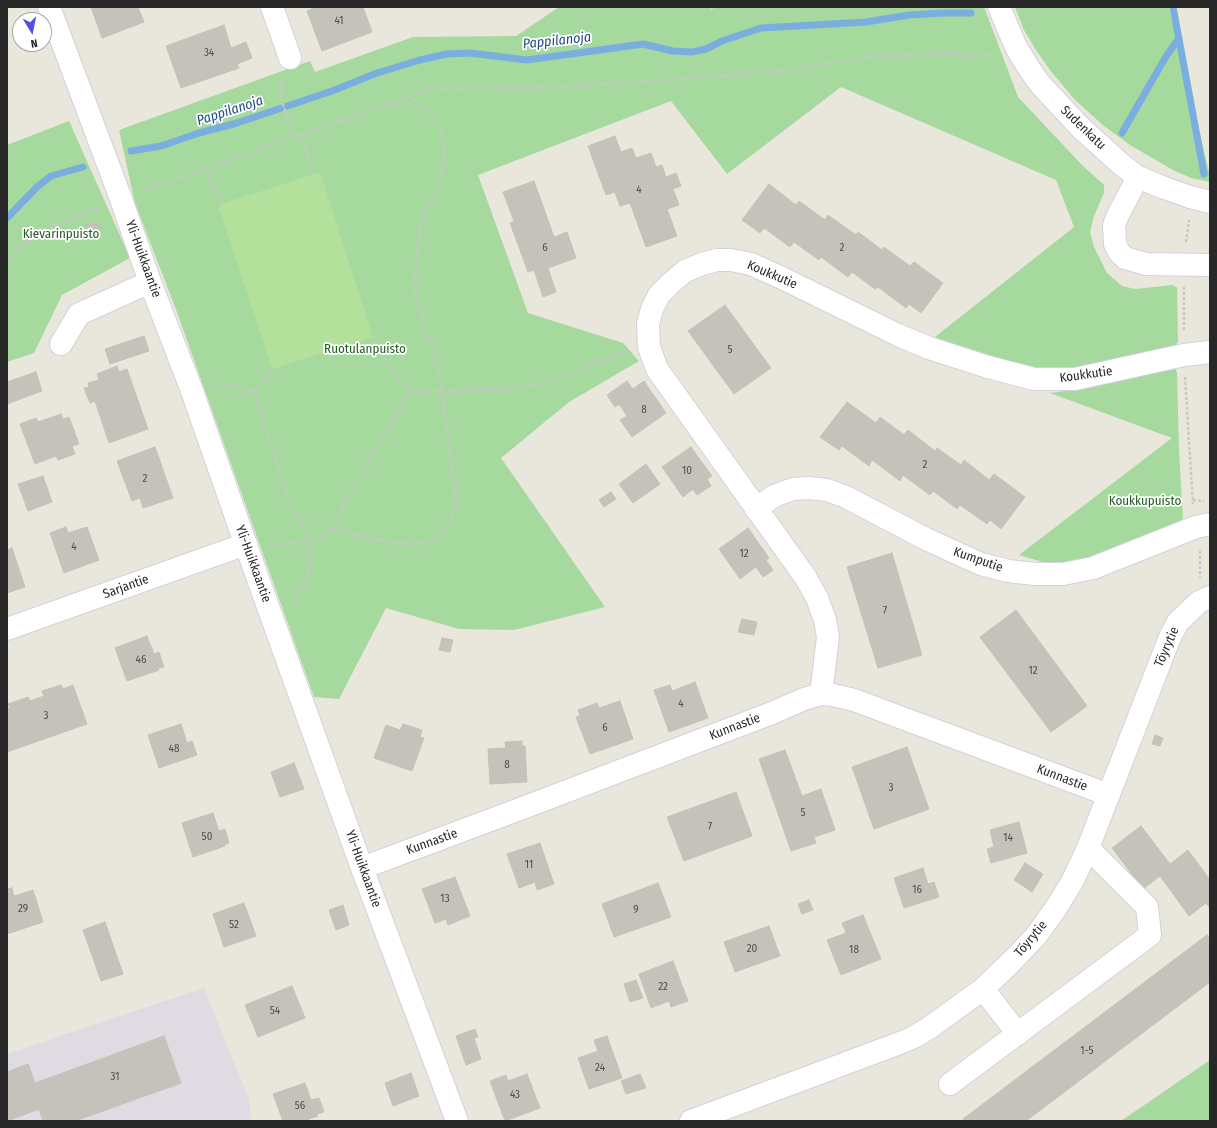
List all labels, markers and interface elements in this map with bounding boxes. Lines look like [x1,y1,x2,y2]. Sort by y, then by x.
north arrow [12,12,52,52]
house number: 41 [334,14,344,28]
water label: Pappilanoja [522,29,592,53]
text: N [30,36,38,50]
house number: 34 [204,46,214,60]
water label: Pappilanoja [195,92,265,130]
street label: Sudenkatu [1057,103,1109,153]
house number: 4 [636,183,642,197]
street label: Yli-Huikkaantie [122,218,164,300]
park label: Kievarinpuisto [23,226,99,242]
house number: 6 [542,241,548,255]
house number: 2 [840,241,844,255]
street label: Koukkutie [745,257,799,293]
park label: Ruotulanpuisto [324,341,406,357]
house number: 5 [727,343,733,357]
street label: Koukkutie [1059,364,1113,386]
house number: 8 [641,403,647,417]
house number: 2 [923,458,927,472]
house number: 10 [682,464,692,478]
house number: 2 [143,472,147,486]
park label: Koukkupuisto [1109,493,1181,509]
street label: Yli-Huikkaantie [232,523,274,605]
house number: 4 [71,540,77,554]
street label: Kumputie [951,544,1005,576]
house number: 12 [739,547,749,561]
street label: Sarjantie [101,572,151,602]
house number: 7 [883,604,887,618]
street label: Töyrytie [1151,625,1183,669]
house number: 46 [136,653,146,667]
house number: 12 [1028,664,1038,678]
house number: 4 [678,697,684,711]
house number: 3 [44,709,48,723]
street label: Kunnastie [707,710,763,744]
house number: 6 [602,721,608,735]
house number: 48 [169,742,179,756]
house number: 8 [504,758,510,772]
street label: Kunnastie [1034,761,1090,795]
house number: 3 [889,781,893,795]
house number: 5 [800,806,806,820]
house number: 7 [708,820,712,834]
street label: Kunnastie [404,826,460,858]
street label: Yli-Huikkaantie [342,828,384,910]
house number: 50 [202,830,212,844]
house number: 14 [1003,831,1013,845]
house number: 11 [525,858,533,872]
house number: 16 [912,883,922,897]
house number: 13 [440,892,450,906]
house number: 29 [18,902,28,916]
house number: 9 [633,903,639,917]
house number: 52 [229,918,239,932]
street label: Töyrytie [1011,918,1051,960]
house number: 20 [747,942,757,956]
house number: 18 [849,943,859,957]
house number: 22 [658,980,668,994]
house number: 54 [270,1004,280,1018]
house number: 1-5 [1080,1044,1094,1058]
house number: 24 [595,1061,605,1075]
house number: 31 [111,1070,119,1084]
house number: 43 [510,1088,520,1102]
house number: 56 [295,1099,305,1113]

